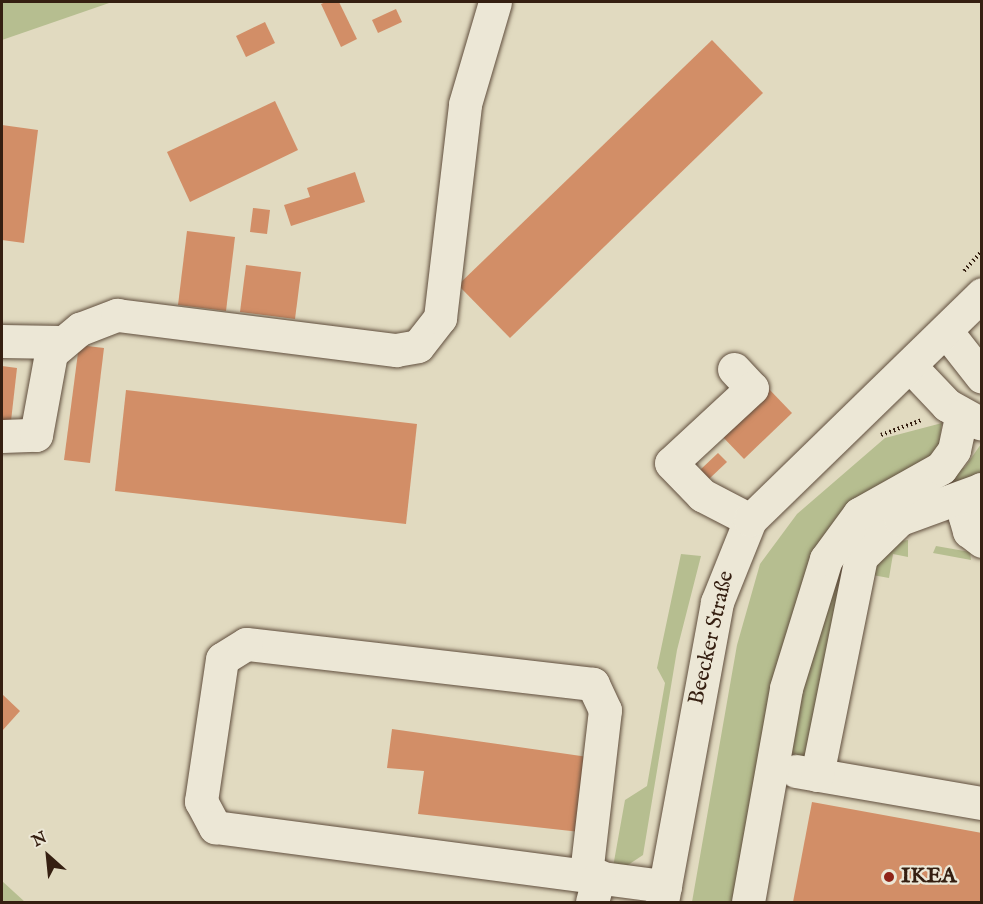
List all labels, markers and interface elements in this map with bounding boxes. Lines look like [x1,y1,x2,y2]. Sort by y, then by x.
street label: Beecker Straße [684,568,740,708]
north arrow [18,826,78,886]
text: N [29,828,51,852]
place label: IKEA [901,864,956,890]
marker: IKEA [882,870,896,884]

